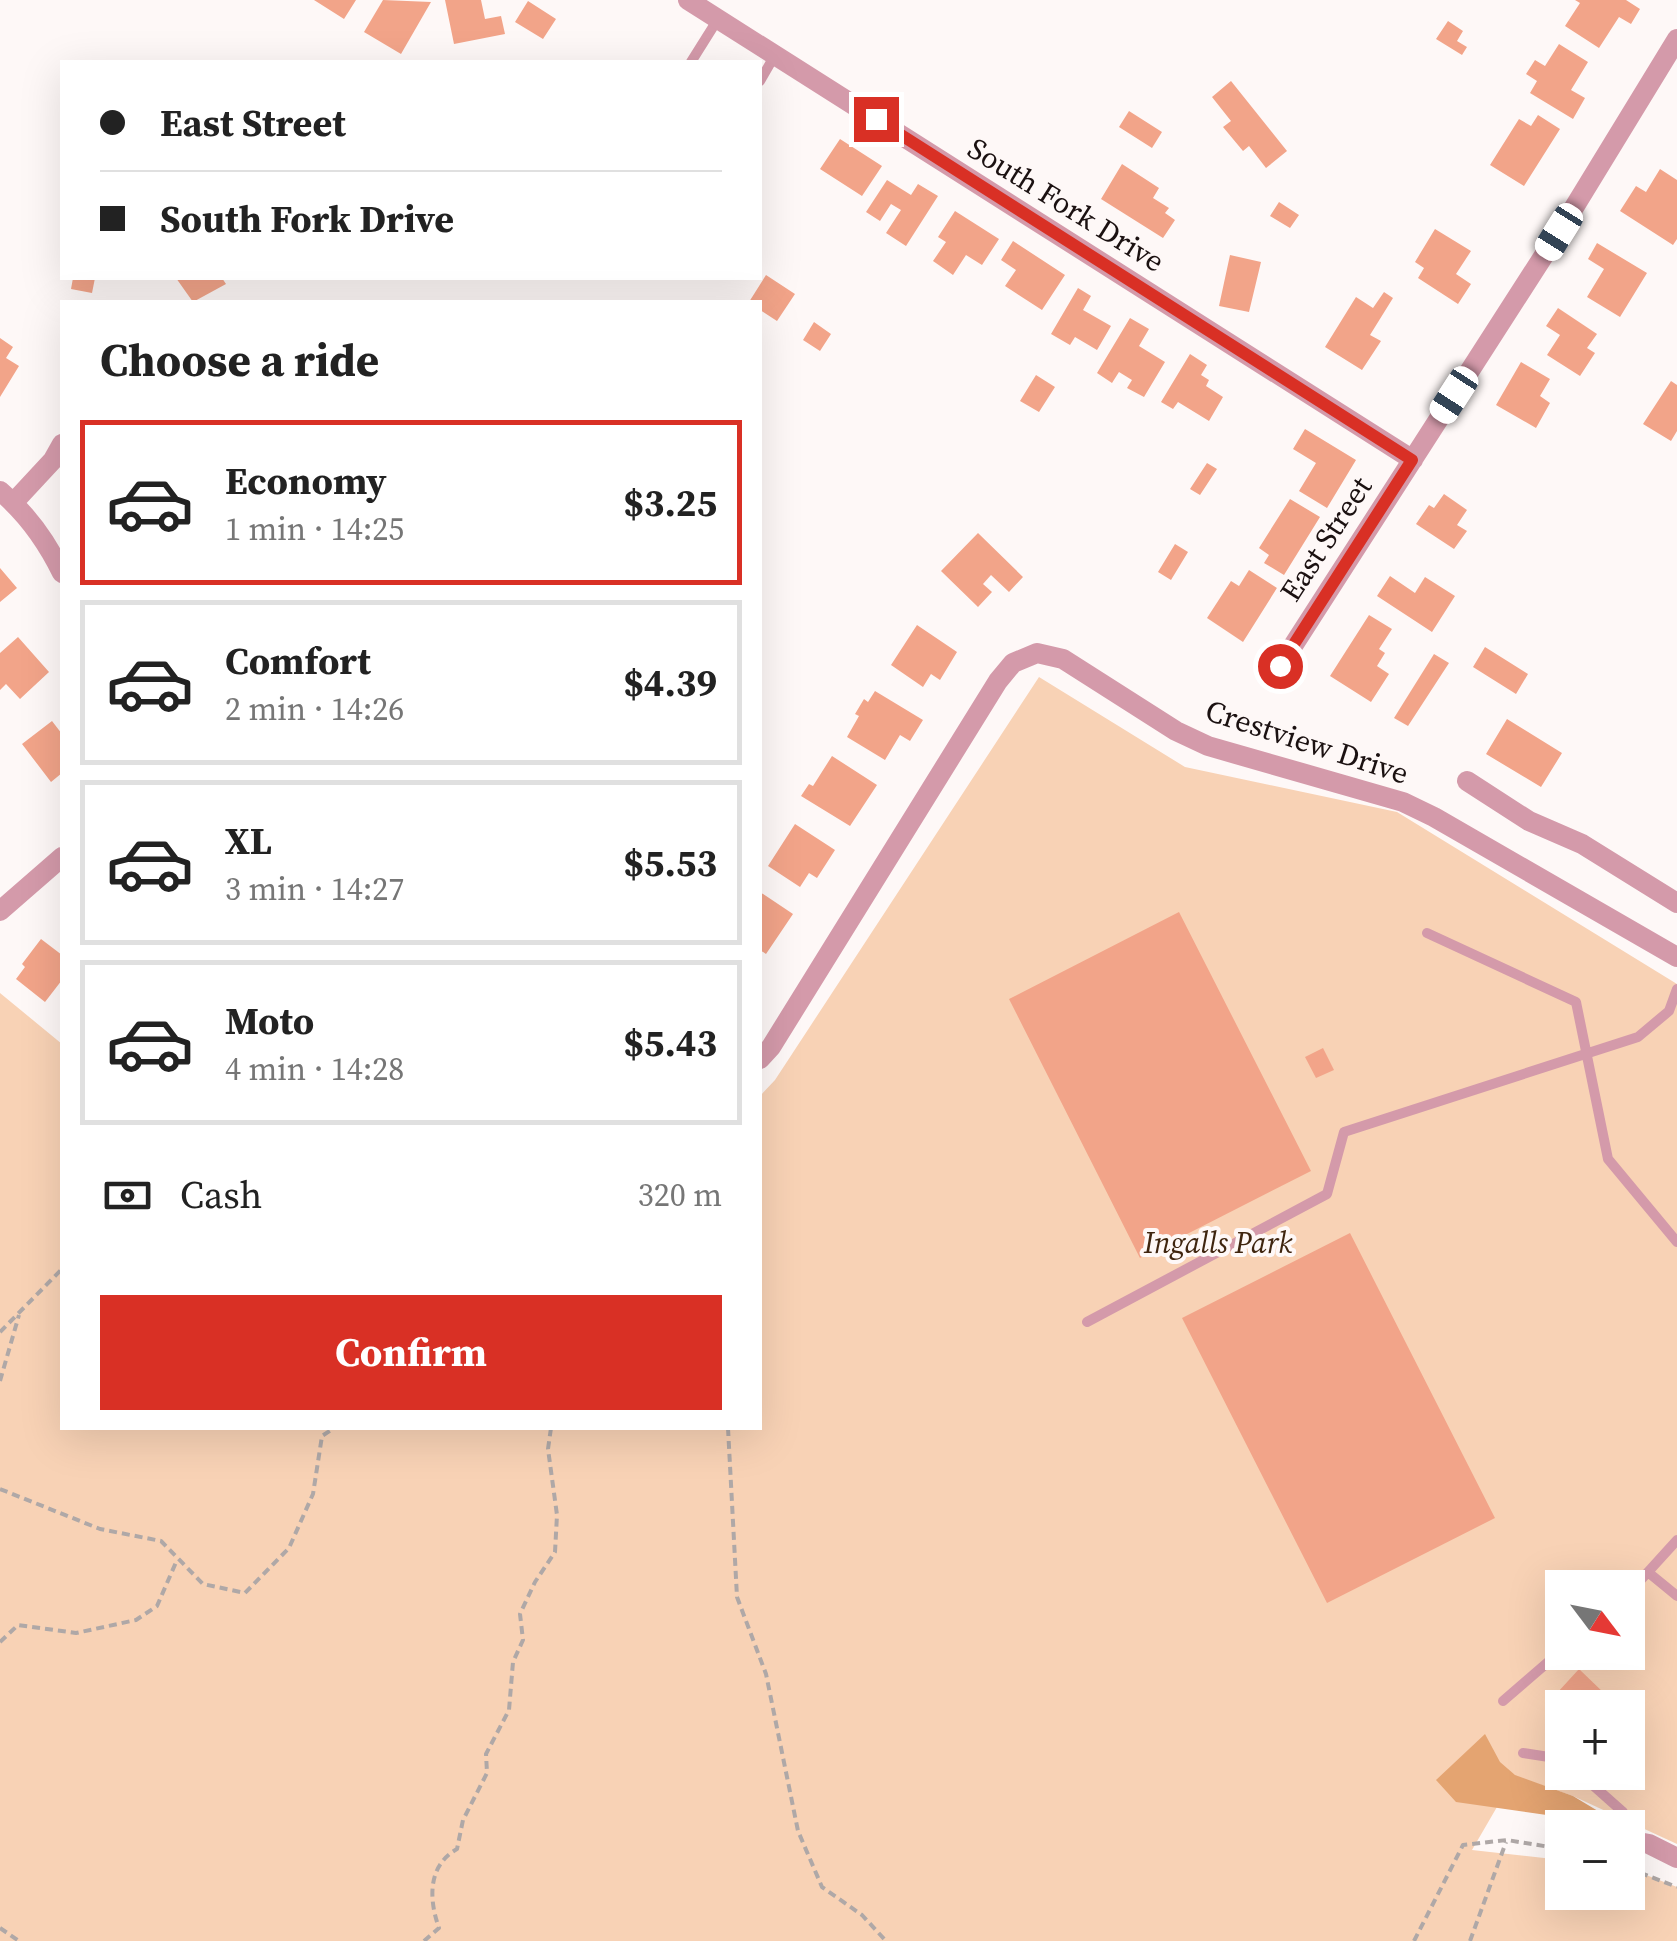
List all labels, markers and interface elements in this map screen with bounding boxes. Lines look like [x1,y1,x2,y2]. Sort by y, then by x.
text: East Street [160,97,346,149]
route end [854,97,899,142]
street label: South Fork Drive [960,128,1172,281]
text: South Fork Drive [160,193,454,245]
car [1530,199,1588,265]
text: Choose a ride [100,329,379,391]
car [1425,362,1483,428]
text: Economy [225,455,387,507]
icon: car [105,458,195,548]
street label: East Street [1270,468,1381,609]
text: $3.25 [623,477,717,529]
text: 1 min · 14:25 [225,507,404,551]
text: Comfort [225,635,371,687]
icon: car [105,638,195,728]
route start [1258,644,1303,689]
text: $4.39 [623,657,717,709]
text: 2 min · 14:26 [225,687,404,731]
street label: Crestview Drive [1200,689,1414,794]
text: XL [225,815,272,867]
icon: car [105,818,195,908]
text: $5.53 [623,837,717,889]
text: 3 min · 14:27 [225,867,404,911]
text: Moto [225,995,314,1047]
icon: car [105,998,195,1088]
text: $5.43 [623,1017,717,1069]
text: 4 min · 14:28 [225,1047,404,1091]
icon: cash [100,1168,155,1223]
text: Cash [180,1169,262,1221]
text: 320 m [638,1173,722,1217]
park label: Ingalls Park [1143,1222,1293,1263]
button: Confirm [100,1295,722,1410]
north arrow [1545,1570,1645,1670]
map controls [1545,1570,1645,1910]
button: + [1545,1690,1645,1790]
button: − [1545,1810,1645,1910]

